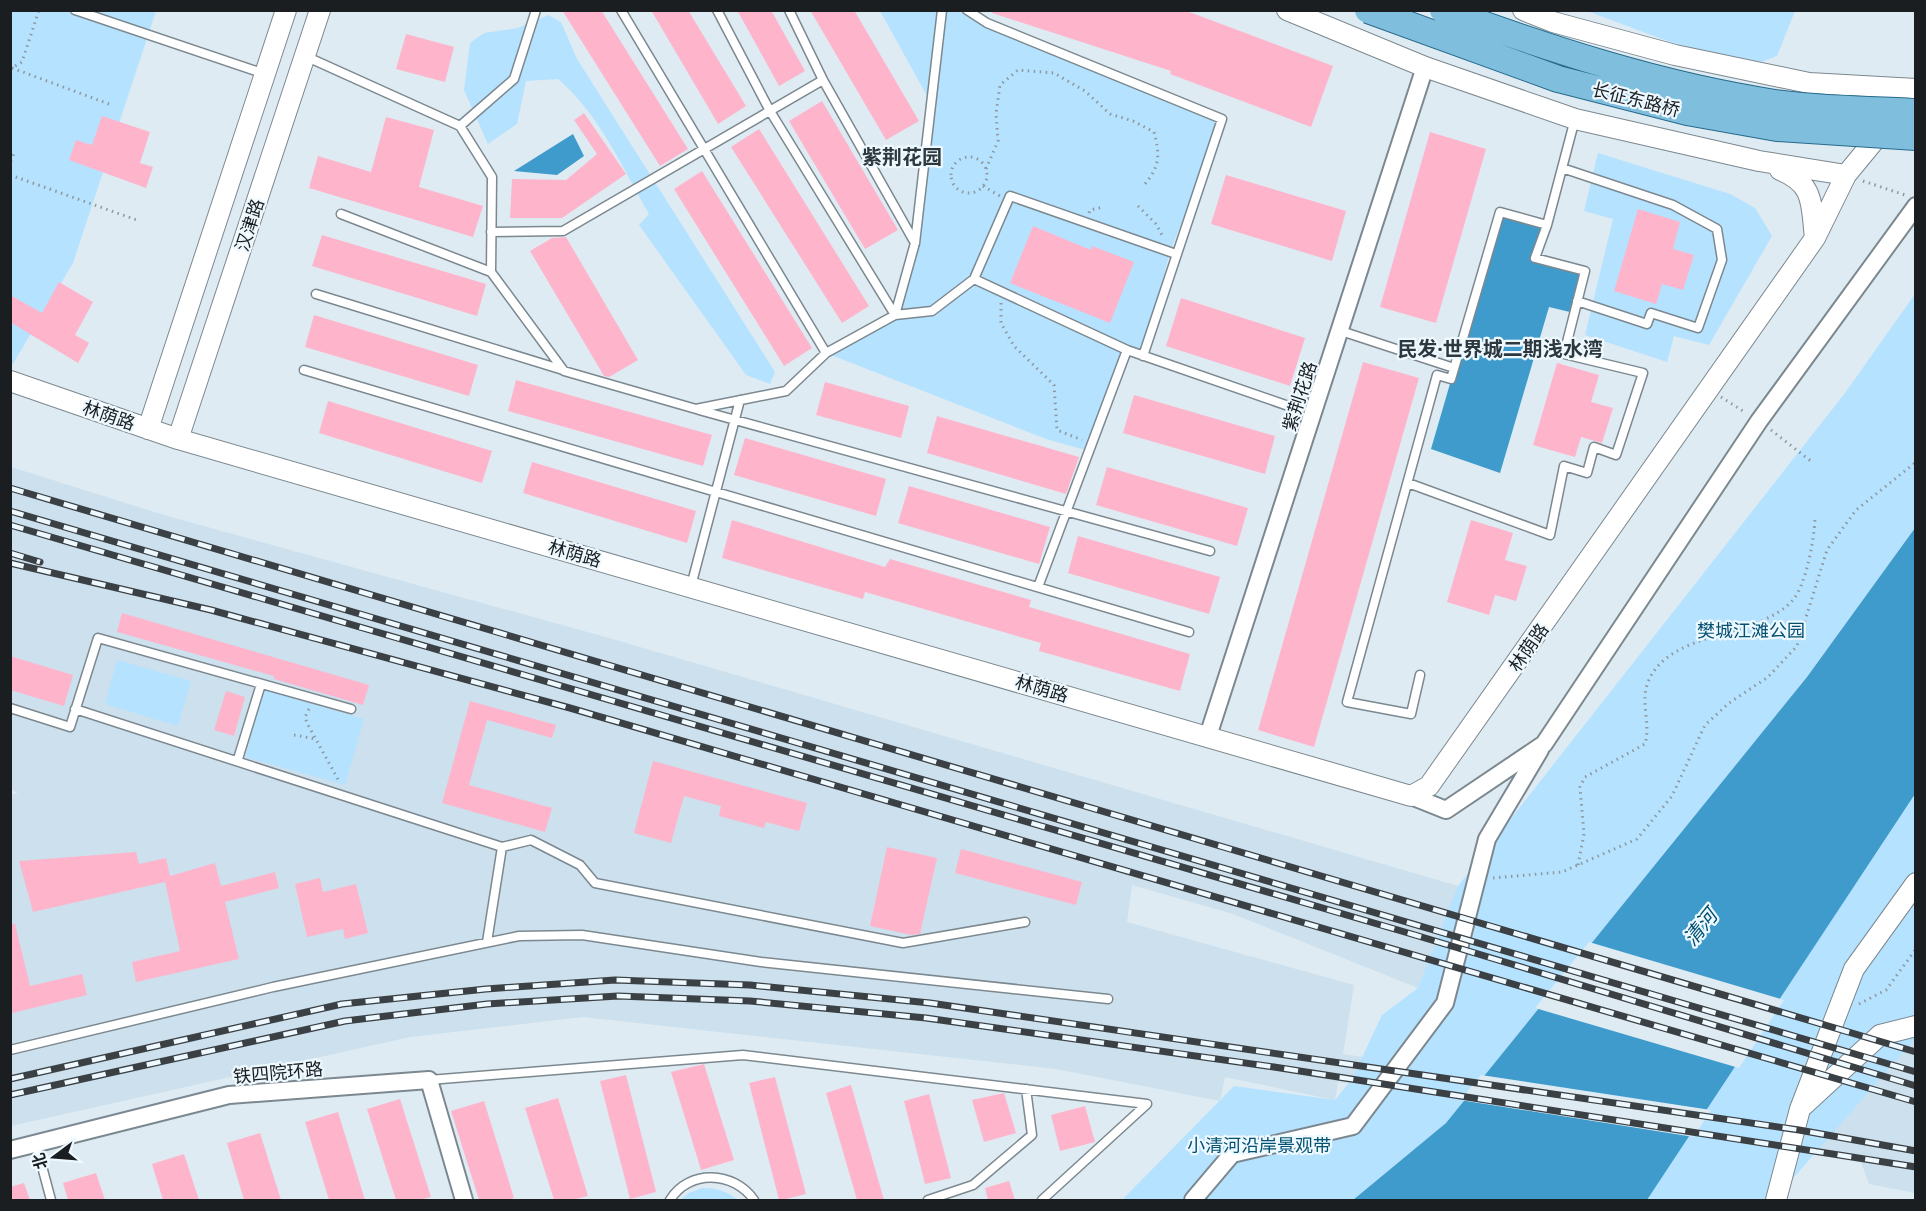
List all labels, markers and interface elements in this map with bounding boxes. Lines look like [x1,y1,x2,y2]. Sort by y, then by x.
street label: 长征东路桥 [1589,76,1683,122]
district label: 紫荆花园 [862,143,942,170]
street label: 汉津路 [229,196,269,254]
district label: 民发·世界城二期浅水湾 [1397,335,1603,362]
street label: 紫荆花路 [1276,358,1322,434]
street label: 林荫路 [80,395,138,435]
street label: 林荫路 [546,534,604,572]
street label: 林荫路 [1503,618,1553,676]
park label: 樊城江滩公园 [1697,618,1805,642]
street label: 林荫路 [1013,669,1071,707]
water label: 清河 [1677,900,1726,951]
street label: 铁四院环路 [232,1056,324,1088]
north arrow [24,1127,84,1187]
park label: 小清河沿岸景观带 [1187,1133,1331,1157]
text: 北 [27,1150,52,1172]

